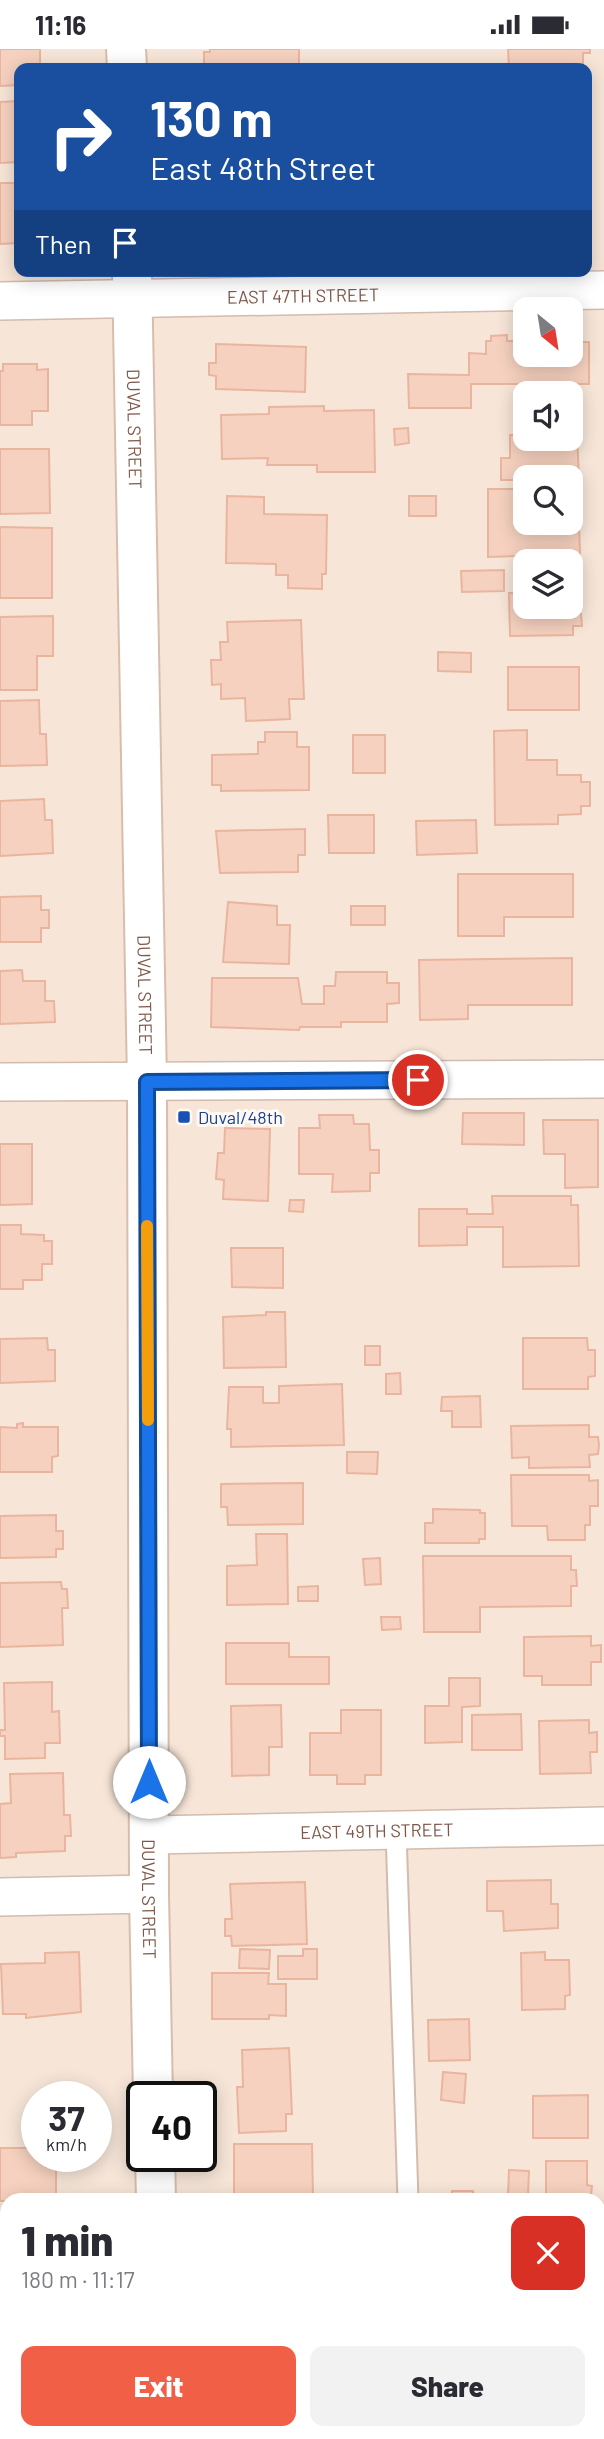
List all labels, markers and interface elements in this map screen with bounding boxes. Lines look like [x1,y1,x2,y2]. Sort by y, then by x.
text: 11:16 [35,9,86,40]
text: 130 m [150,88,272,147]
icon: right [35,91,126,182]
text: East 48th Street [150,148,376,186]
icon: arrive [106,224,144,262]
text: Then [35,228,92,259]
street label: EAST 47TH STREET [227,283,379,308]
north arrow [513,297,583,367]
map controls [513,297,583,619]
street label: DUVAL STREET [123,369,147,489]
button: sound [513,381,583,451]
button: search [513,465,583,535]
button: layers [513,549,583,619]
street label: DUVAL STREET [133,935,157,1055]
pin [388,1050,448,1110]
icon: arrive [399,1061,437,1099]
place label: Duval/48th [198,1106,283,1128]
marker: Duval/48th [176,1109,192,1125]
position arrow [112,1745,186,1819]
street label: EAST 49TH STREET [300,1818,454,1843]
street label: DUVAL STREET [138,1839,161,1959]
speed limit sign: 40 [126,2081,217,2172]
text: 37 [48,2096,85,2138]
text: km/h [46,2133,87,2155]
text: 1 min [21,2214,113,2264]
button: close [511,2216,585,2290]
text: 180 m · 11:17 [21,2265,135,2293]
button: Exit [21,2346,296,2426]
button: Share [310,2346,585,2426]

